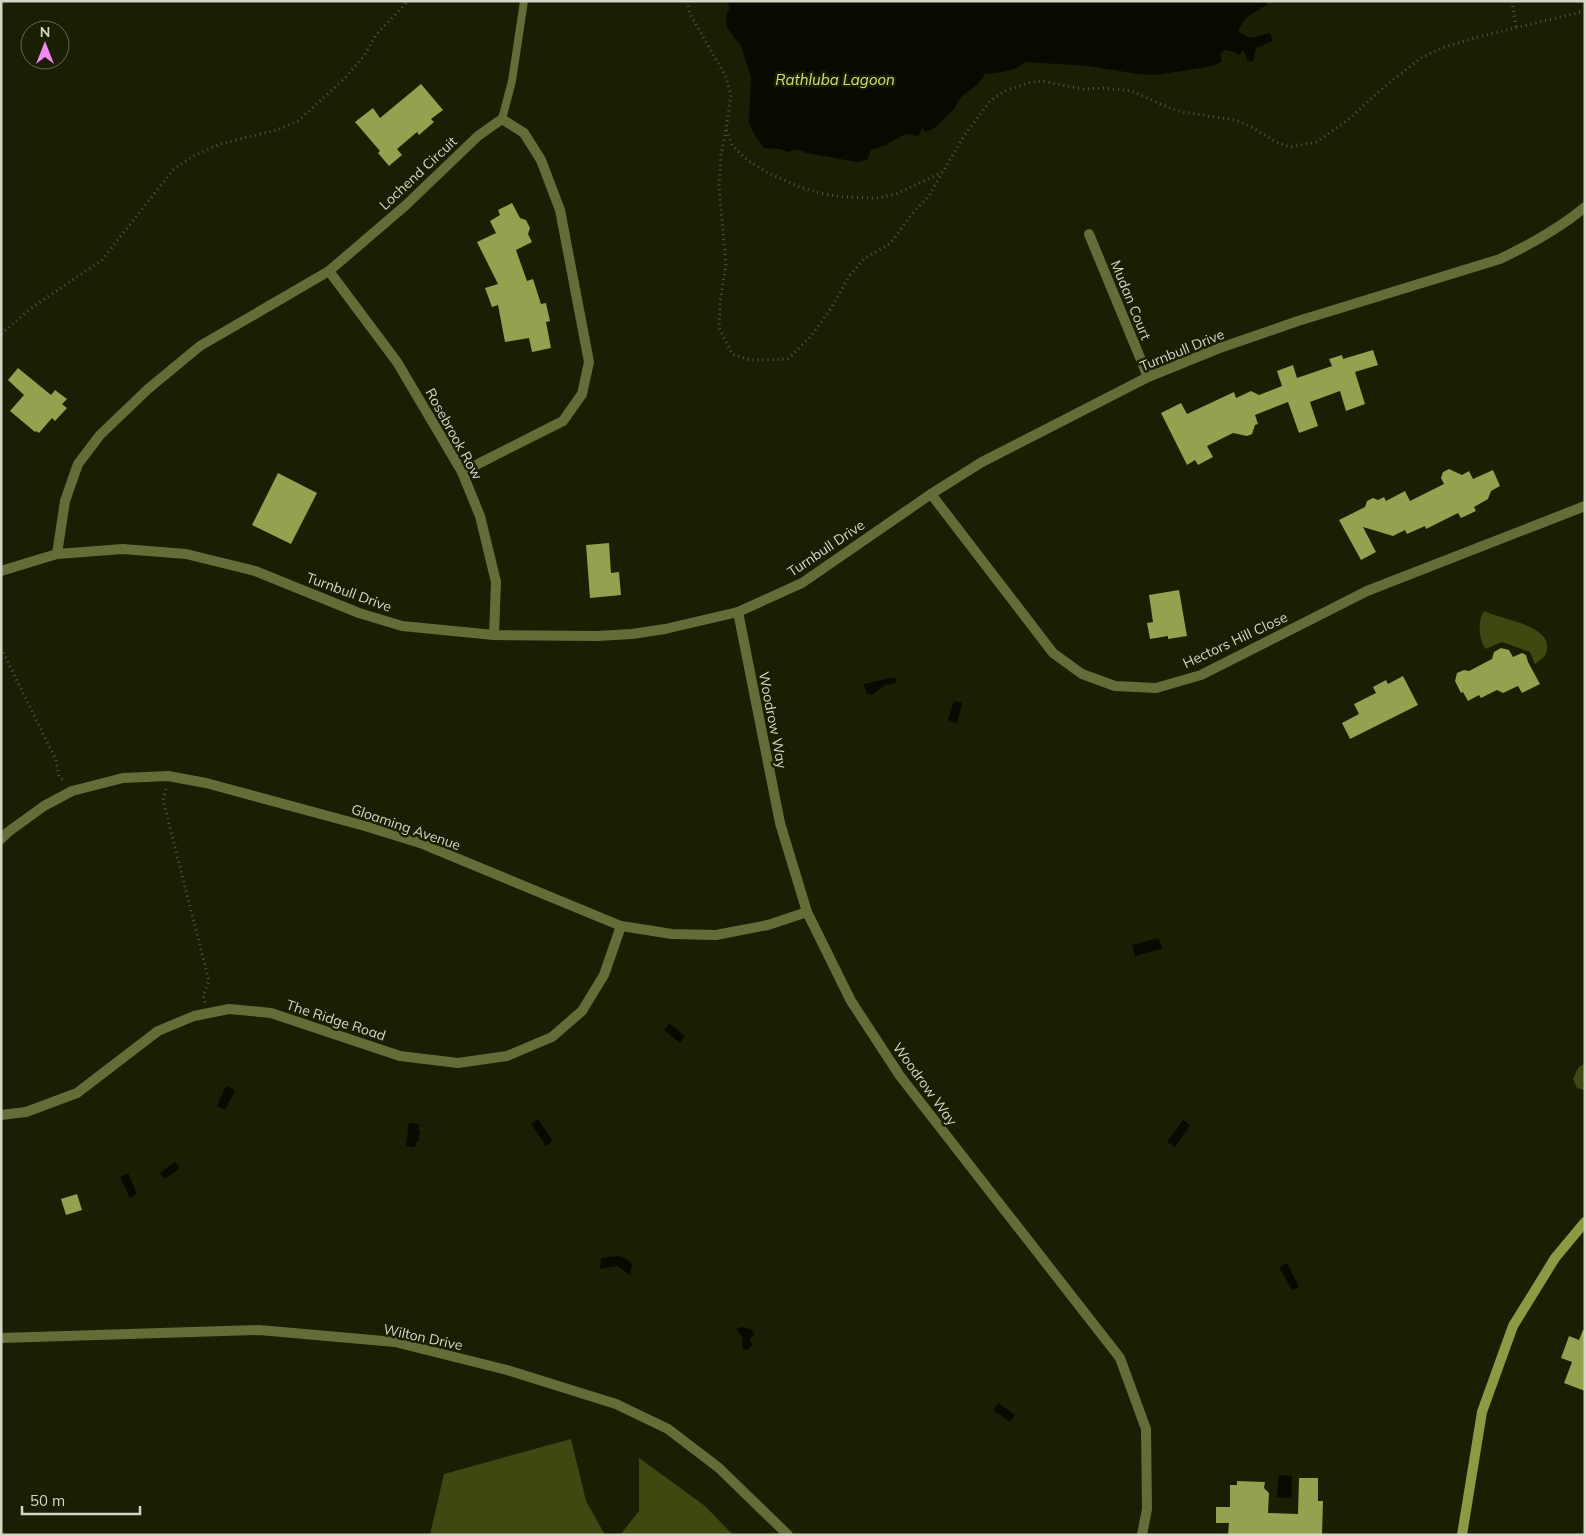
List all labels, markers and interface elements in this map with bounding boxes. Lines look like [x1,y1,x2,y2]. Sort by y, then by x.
north arrow [20,20,70,70]
text: N [40,23,50,41]
water label: Rathluba Lagoon [775,70,895,89]
street label: Lochend Circuit [375,132,461,214]
street label: Mudan Court [1107,258,1155,343]
street label: Turnbull Drive [1137,325,1227,375]
street label: Rosebrook Row [421,385,487,483]
street label: Turnbull Drive [784,516,868,580]
street label: Turnbull Drive [304,568,394,616]
street label: Hectors Hill Close [1180,608,1290,672]
street label: Woodrow Way [755,670,791,771]
street label: Gloaming Avenue [349,800,463,854]
street label: The Ridge Road [284,995,388,1045]
street label: Woodrow Way [889,1039,962,1130]
street label: Wilton Drive [382,1320,464,1354]
scale bar [22,1484,140,1516]
text: 50 m [30,1491,65,1510]

